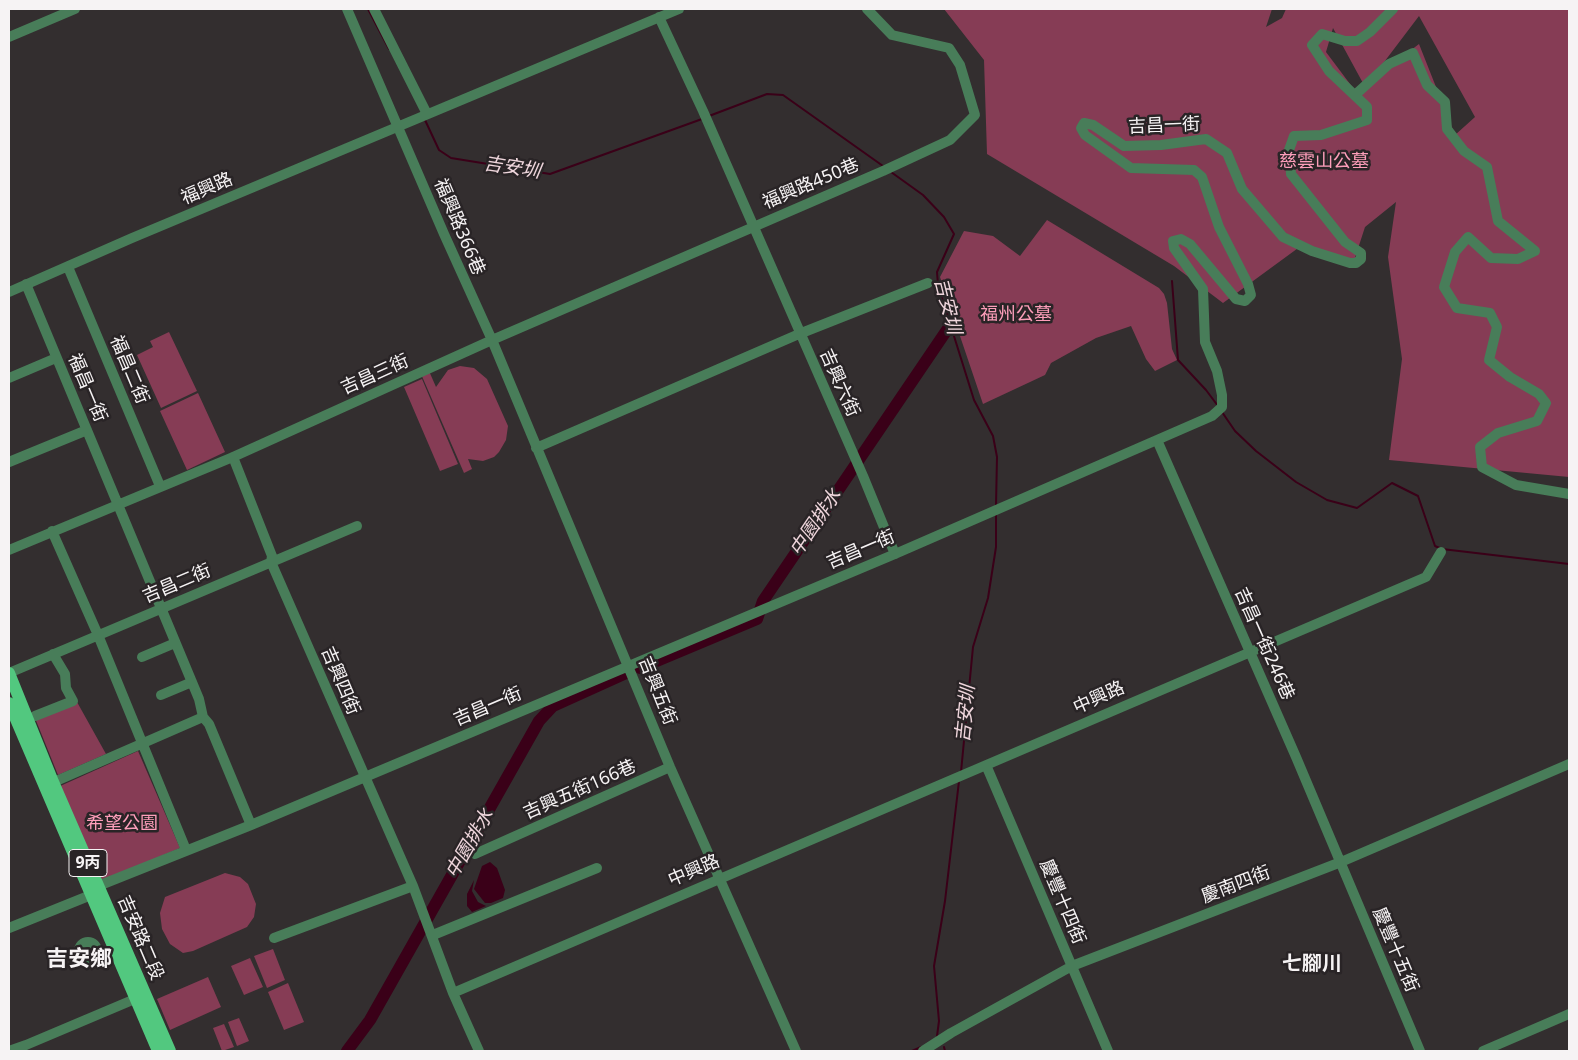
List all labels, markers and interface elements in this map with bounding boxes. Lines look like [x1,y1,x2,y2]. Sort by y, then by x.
street label: 吉昌一街 [1128,114,1200,138]
park label: 慈雲山公墓 [1279,151,1369,173]
water label: 吉安圳 [482,152,542,184]
street label: 福興路450巷 [759,154,863,214]
street label: 福興路 [178,169,236,209]
street label: 福興路366巷 [429,175,489,279]
water label: 吉安圳 [929,276,965,336]
park label: 福州公墓 [980,304,1052,326]
street label: 福昌二街 [105,333,153,407]
street label: 吉興六街 [814,346,864,420]
street label: 吉昌三街 [338,350,412,400]
street label: 福昌一街 [63,351,111,425]
water label: 中園排水 [785,485,847,561]
street label: 吉昌一街 [824,526,898,574]
street label: 吉昌二街 [140,560,214,608]
street label: 吉昌一街246巷 [1230,584,1298,704]
street label: 吉興四街 [316,644,364,718]
street label: 吉興五街 [634,654,680,728]
street label: 中興路 [1070,677,1128,719]
street label: 吉昌一街 [451,683,525,731]
water label: 吉安圳 [952,684,980,744]
street label: 吉興五街166巷 [520,756,640,824]
water label: 中園排水 [441,805,499,883]
park label: 希望公園 [86,813,158,835]
road number: 9丙 [69,850,107,876]
street label: 中興路 [665,851,723,891]
street label: 慶豐十四街 [1034,856,1090,948]
street label: 慶南四街 [1199,862,1273,908]
street label: 吉安路二段 [112,892,168,984]
street label: 慶豐十五街 [1367,904,1423,996]
district label: 吉安鄉 [46,947,112,973]
district label: 七腳川 [1282,952,1342,976]

